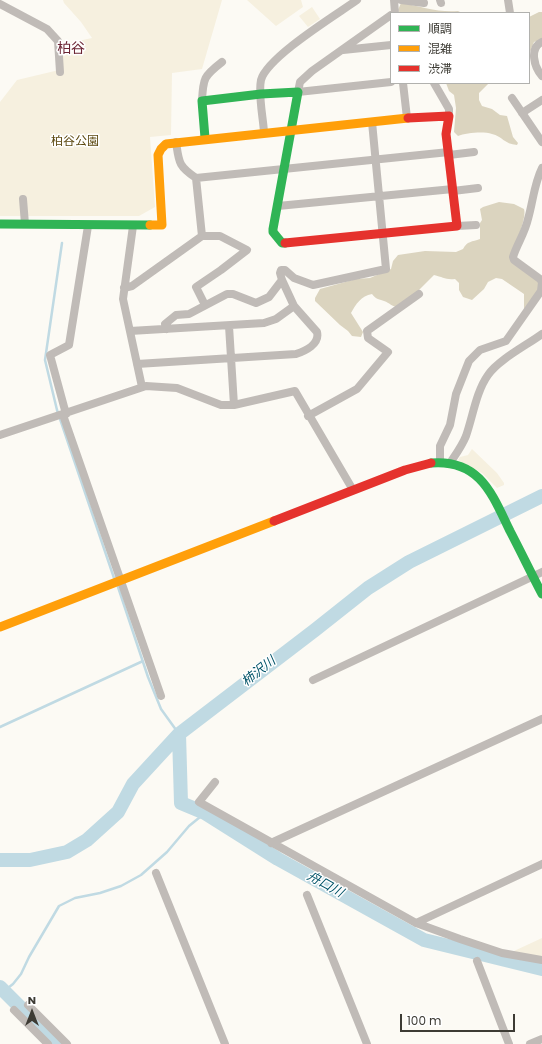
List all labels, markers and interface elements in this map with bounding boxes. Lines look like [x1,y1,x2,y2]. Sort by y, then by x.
legend [390,12,530,84]
text: 順調 [428,20,452,37]
text: 混雑 [428,40,452,57]
district label: 柏谷 [57,41,85,57]
text: 渋滞 [428,60,452,77]
park label: 柏谷公園 [51,135,99,149]
water label: 柿沢川 [239,654,279,690]
water label: 舟口川 [304,869,346,901]
north arrow [12,992,52,1032]
text: N [28,992,36,1008]
scale bar [402,1006,517,1032]
text: 100 m [407,1012,441,1029]

